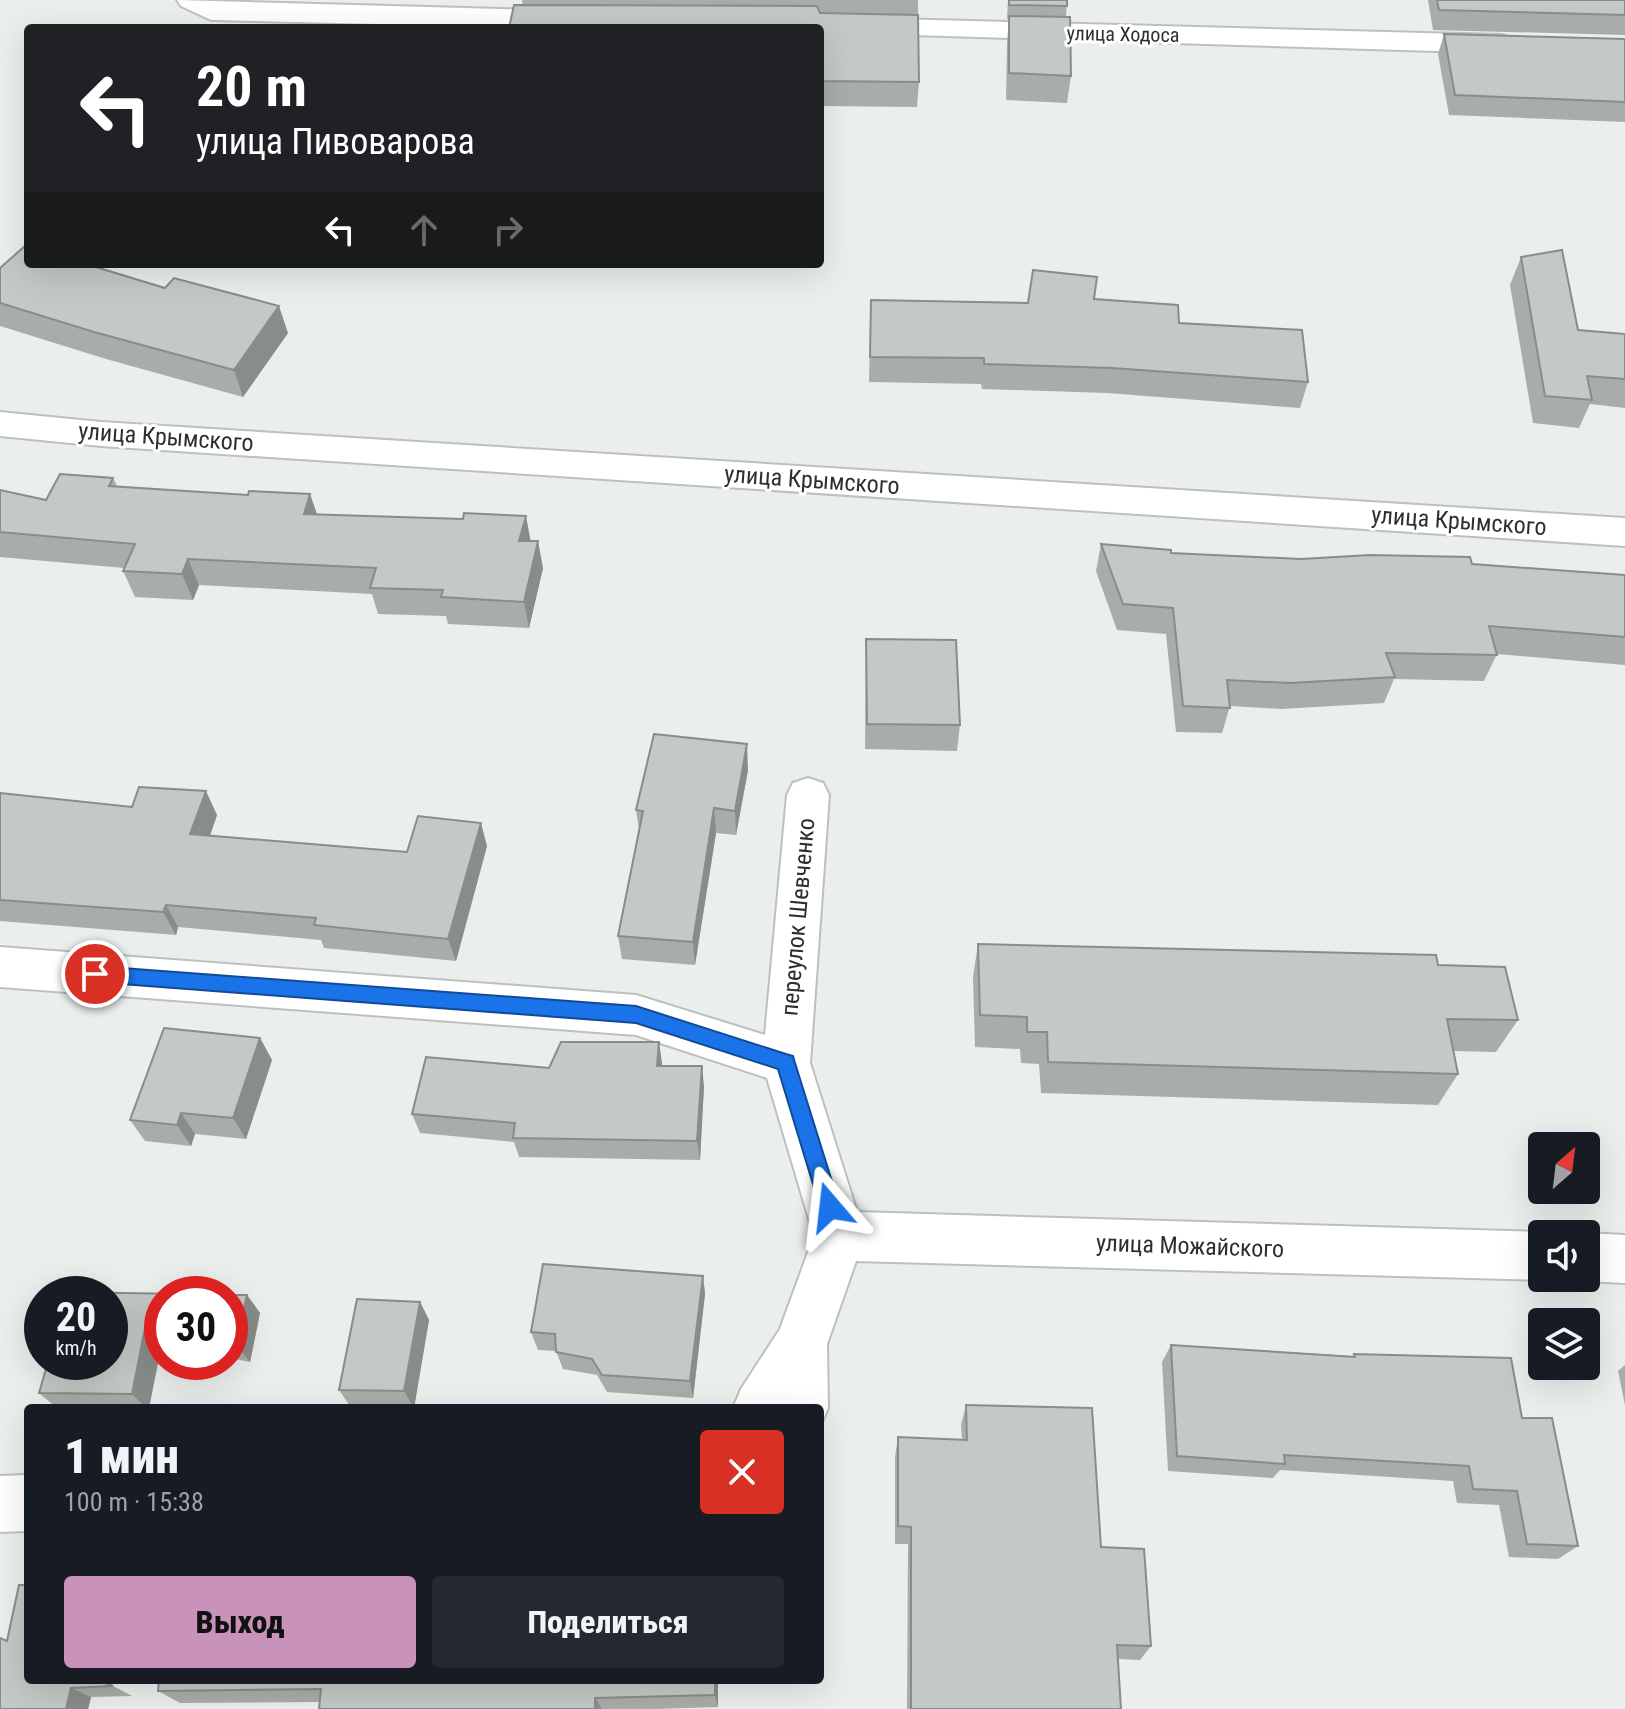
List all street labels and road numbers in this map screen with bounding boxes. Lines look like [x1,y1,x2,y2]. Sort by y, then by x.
street label: улица Ходоса [1066,21,1180,47]
street label: улица Крымского [77,417,255,457]
street label: улица Крымского [723,460,901,500]
street label: улица Крымского [1370,501,1548,541]
street label: переулок Шевченко [775,817,821,1017]
street label: улица Можайского [1095,1229,1285,1263]

